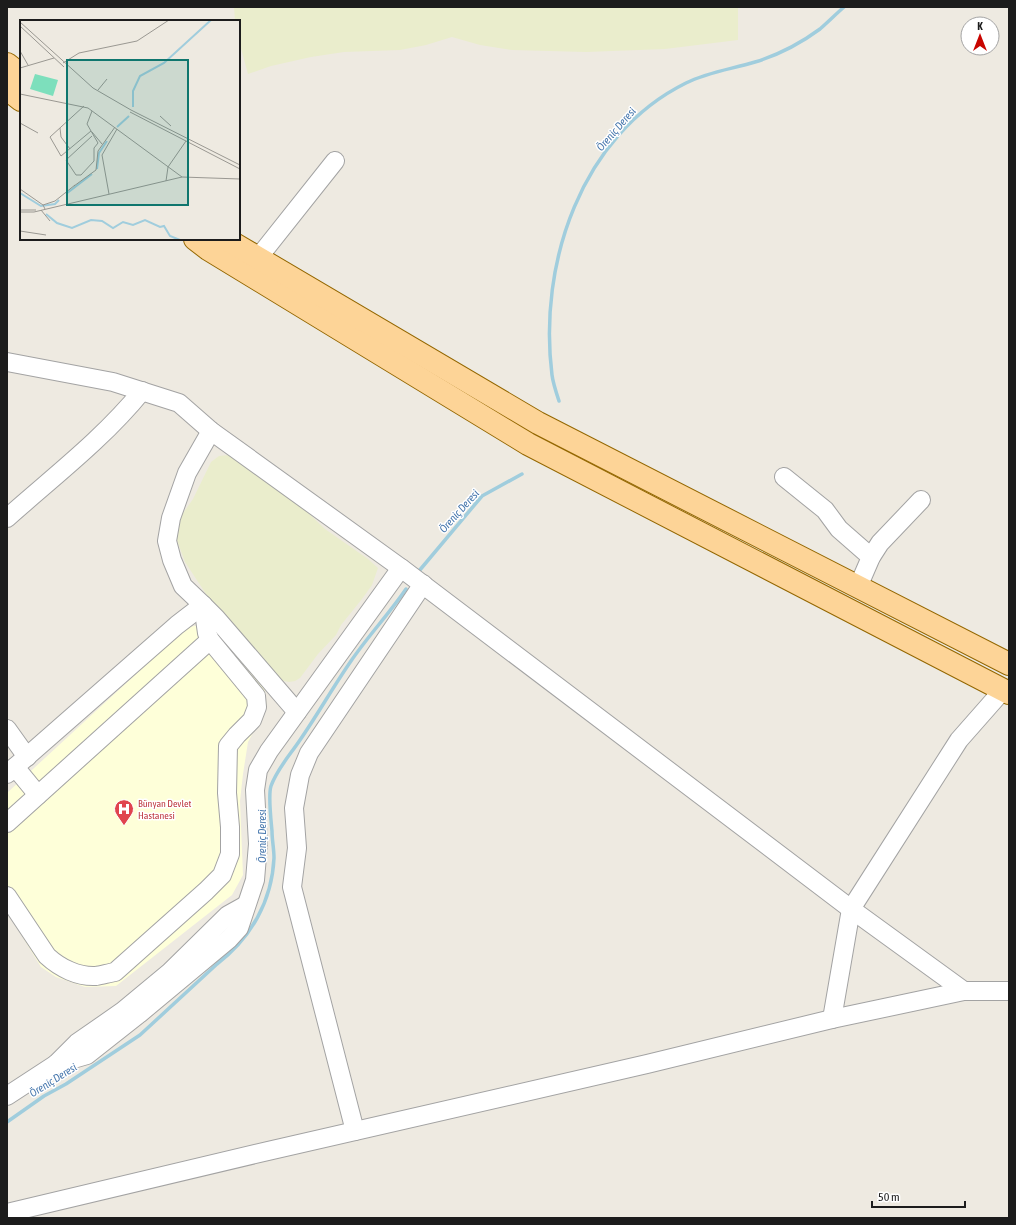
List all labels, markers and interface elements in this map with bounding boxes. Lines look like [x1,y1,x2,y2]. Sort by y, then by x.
north arrow [960,16,1000,56]
inset map [20,20,240,240]
text: K [977,20,983,32]
water label: Öreniç Deresi [594,105,638,153]
water label: Öreniç Deresi [437,487,482,535]
hospital icon: Bünyan Devlet Hastanesi [113,798,135,826]
place label: Bünyan Devlet Hastanesi [138,798,192,821]
water label: Öreniç Deresi [256,809,268,863]
water label: Öreniç Deresi [27,1061,79,1099]
scale bar [872,1183,965,1209]
text: 50 m [878,1190,900,1204]

